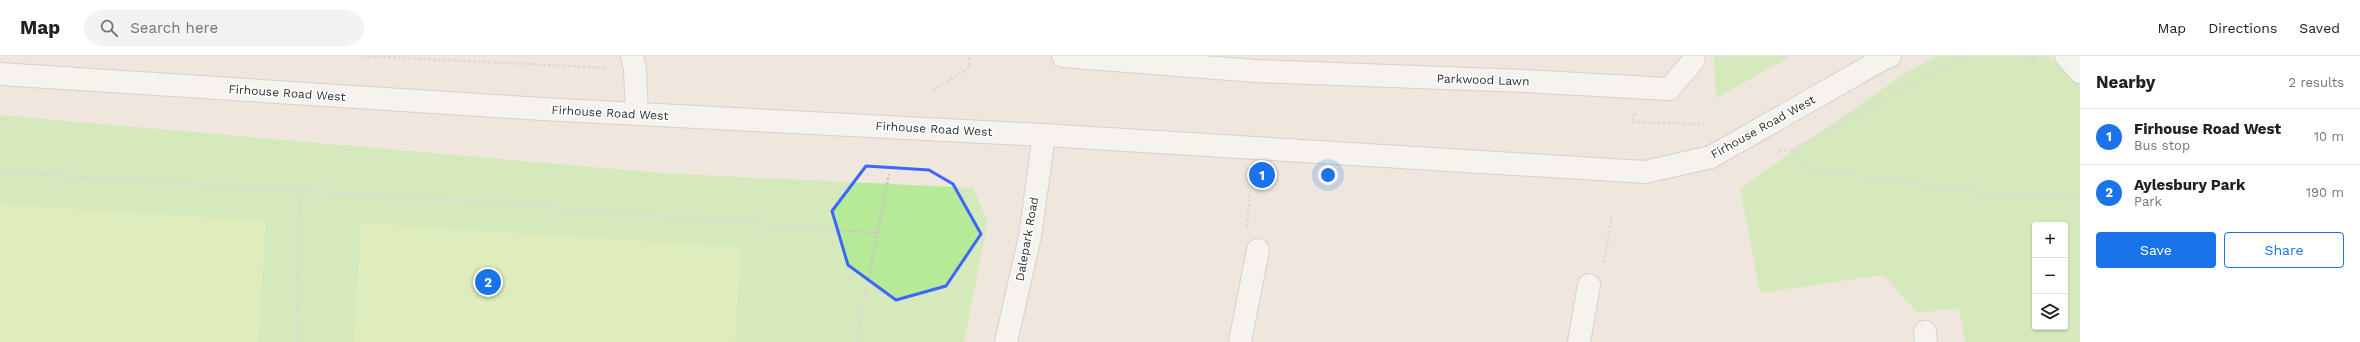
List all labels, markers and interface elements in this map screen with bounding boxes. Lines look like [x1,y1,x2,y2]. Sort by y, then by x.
search box [84,10,364,46]
text: Map [20,16,60,39]
icon: search [98,17,120,39]
text: Search here [130,19,218,37]
text: Map [2158,20,2186,36]
text: Directions [2208,20,2277,36]
text: Saved [2299,20,2340,36]
street label: Parkwood Lawn [1436,71,1530,89]
text: Nearby [2096,72,2155,92]
text: 2 results [2289,75,2344,90]
street label: Firhouse Road West [228,82,346,104]
street label: Firhouse Road West [1708,92,1818,162]
street label: Firhouse Road West [551,103,669,123]
street label: Firhouse Road West [875,119,993,139]
text: Firhouse Road West [2134,120,2281,138]
text: 1 [2106,129,2112,144]
text: 10 m [2314,129,2344,144]
text: Bus stop [2134,138,2190,153]
pin: 1 [1249,160,1275,190]
your location [1318,165,1338,185]
text: Aylesbury Park [2134,176,2245,194]
text: 2 [2105,185,2113,200]
text: 190 m [2306,185,2344,200]
text: Park [2134,194,2162,209]
street label: Dalepark Road [1013,196,1041,282]
map controls [2032,222,2068,330]
button: + [2032,222,2068,258]
button: Save [2096,232,2216,268]
button: Share [2224,232,2344,268]
button: − [2032,258,2068,294]
pin: 2 [475,267,501,297]
button: layers [2032,294,2068,330]

